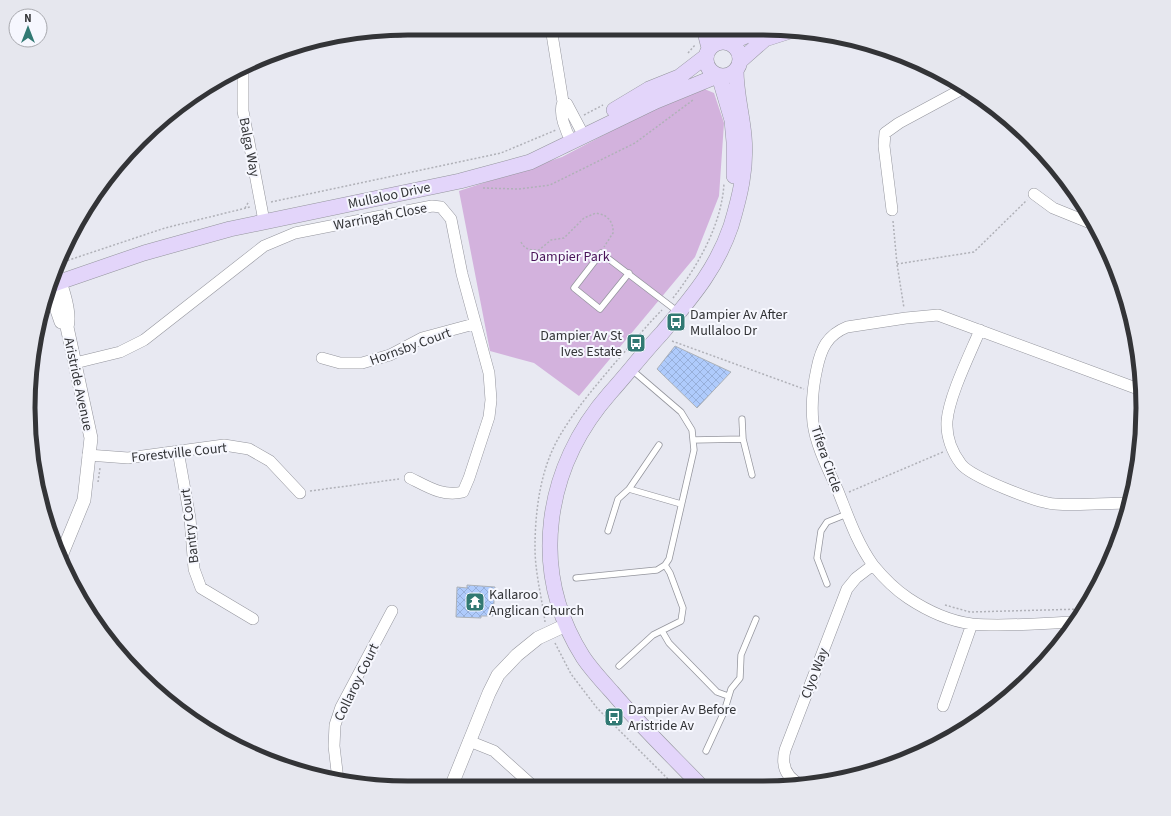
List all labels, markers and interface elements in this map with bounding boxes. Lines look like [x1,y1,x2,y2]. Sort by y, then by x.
north arrow [8,8,48,48]
text: N [24,11,32,26]
street label: Balga Way [233,116,265,179]
street label: Mullaloo Drive [346,177,432,214]
street label: Warringah Close [332,198,429,236]
park label: Dampier Park [530,247,610,267]
place label: Dampier Av After Mullaloo Dr [690,305,787,341]
bus stop icon: Dampier Av After Mullaloo Dr [665,311,687,333]
street label: Hornsby Court [367,323,454,371]
place label: Dampier Av St Ives Estate [540,326,622,362]
bus stop icon: Dampier Av St Ives Estate [625,332,647,354]
street label: Aristride Avenue [58,336,98,433]
street label: Tifera Circle [805,423,847,495]
street label: Forestville Court [130,438,228,468]
street label: Bantry Court [175,487,204,564]
place label: Kallaroo Anglican Church [489,585,584,621]
temple icon: Kallaroo Anglican Church [464,591,486,613]
street label: Collaroy Court [329,640,384,725]
street label: Clyo Way [796,645,834,702]
place label: Dampier Av Before Aristride Av [628,700,736,736]
bus stop icon: Dampier Av Before Aristride Av [603,706,625,728]

